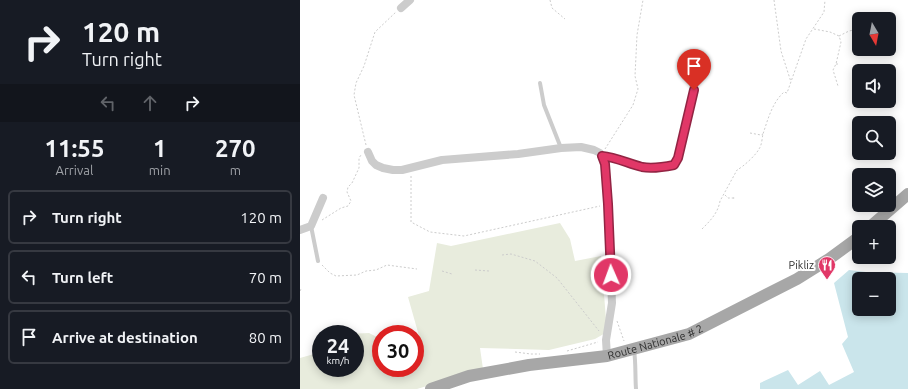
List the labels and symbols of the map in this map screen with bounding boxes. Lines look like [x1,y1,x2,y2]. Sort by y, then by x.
north arrow [852,12,896,56]
pin [677,49,711,90]
position arrow [590,254,632,296]
restaurant icon: Pikliz [817,255,837,280]
place label: Pikliz [789,259,814,271]
street label: Route Nationale # 2 [606,322,705,362]
speed limit sign: 30 [372,325,424,377]

